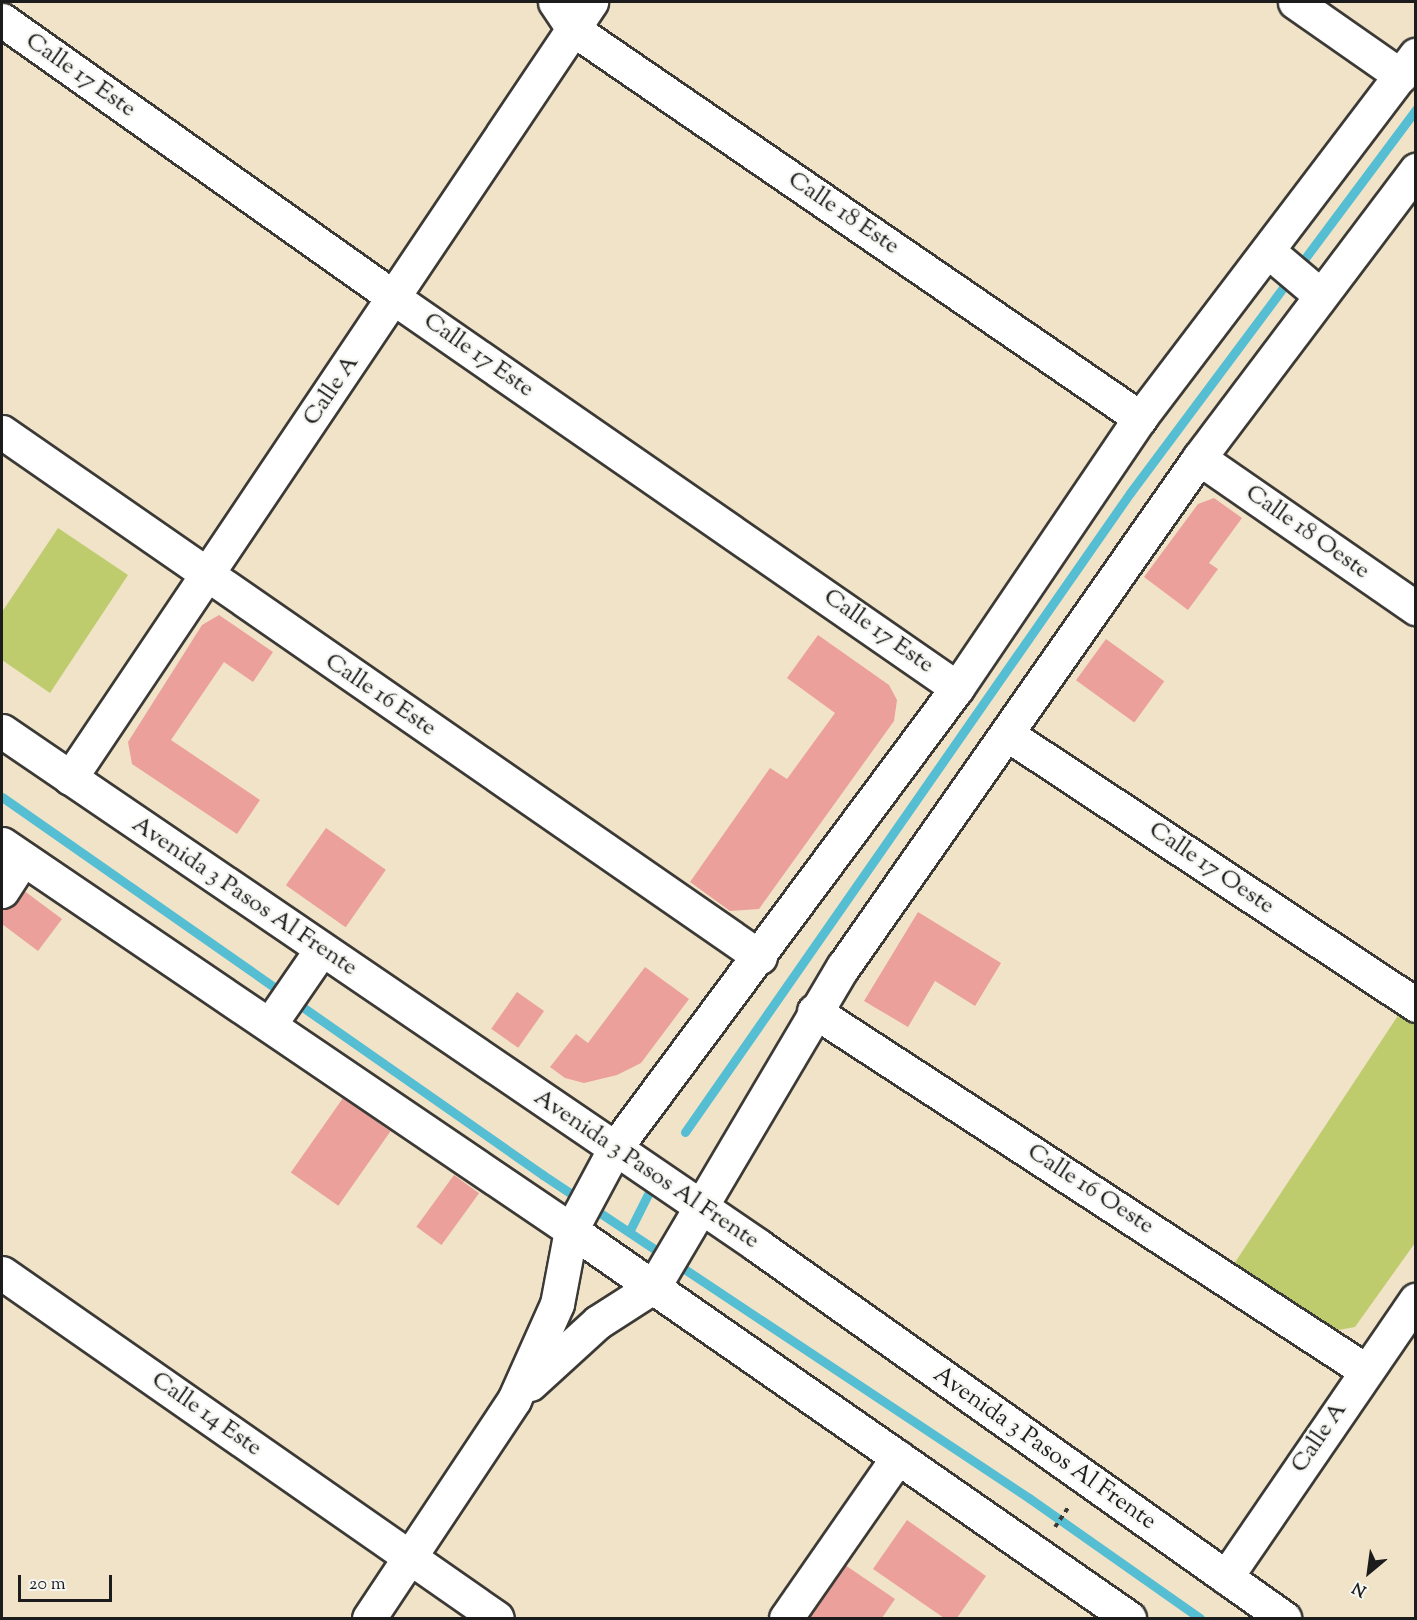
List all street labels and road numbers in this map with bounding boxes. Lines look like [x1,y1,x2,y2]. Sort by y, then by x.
street label: Calle 17 Este [19,27,141,125]
street label: Calle 18 Este [782,166,904,262]
street label: Calle 17 Este [417,307,539,405]
street label: Calle A [298,350,366,432]
street label: Calle 18 Oeste [1239,480,1375,586]
street label: Calle 17 Este [817,583,939,681]
street label: Calle 16 Este [319,648,441,744]
street label: Avenida 3 Pasos Al Frente [126,811,362,983]
street label: Calle 17 Oeste [1143,816,1279,922]
street label: Avenida 3 Pasos Al Frente [528,1084,764,1256]
street label: Calle 16 Oeste [1021,1138,1159,1242]
street label: Avenida 3 Pasos Al Frente [927,1361,1161,1537]
street label: Calle 14 Este [145,1366,267,1464]
street label: Calle A [1286,1397,1354,1479]

